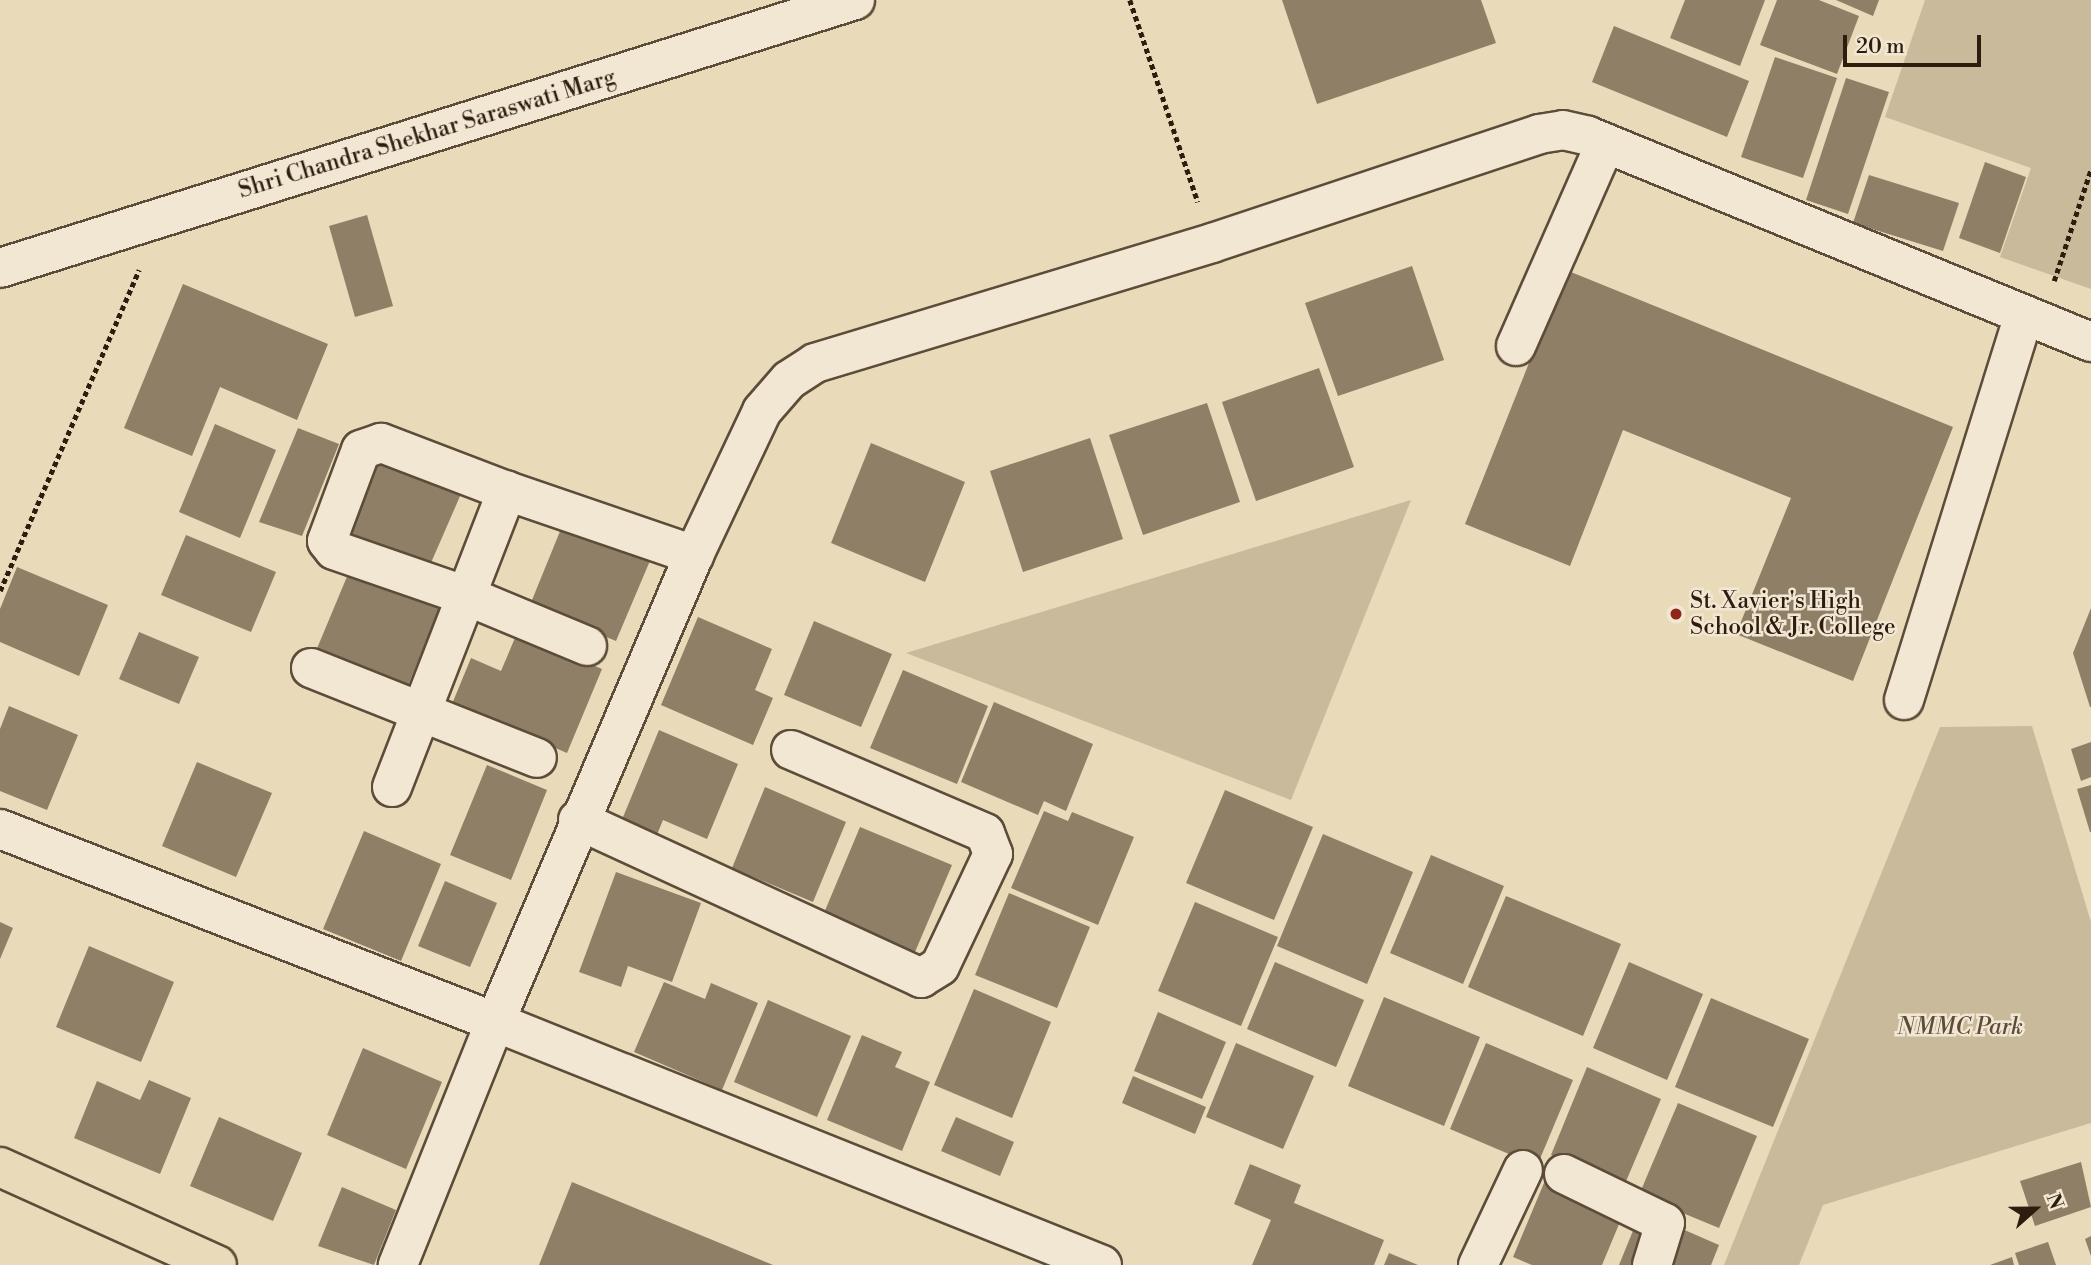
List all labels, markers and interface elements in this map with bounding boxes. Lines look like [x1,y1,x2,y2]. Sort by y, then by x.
scale bar [1846,21,1984,65]
text: 20 m [1856,34,1905,60]
street label: Shri Chandra Shekhar Saraswati Marg [235,63,619,205]
place label: St. Xavier's High School & Jr. College [1690,587,1896,641]
marker: St. Xavier's High School & Jr. College [1668,606,1684,622]
park label: NMMC Park [1897,1013,2023,1041]
north arrow [2000,1174,2070,1244]
text: N [2041,1190,2069,1213]

